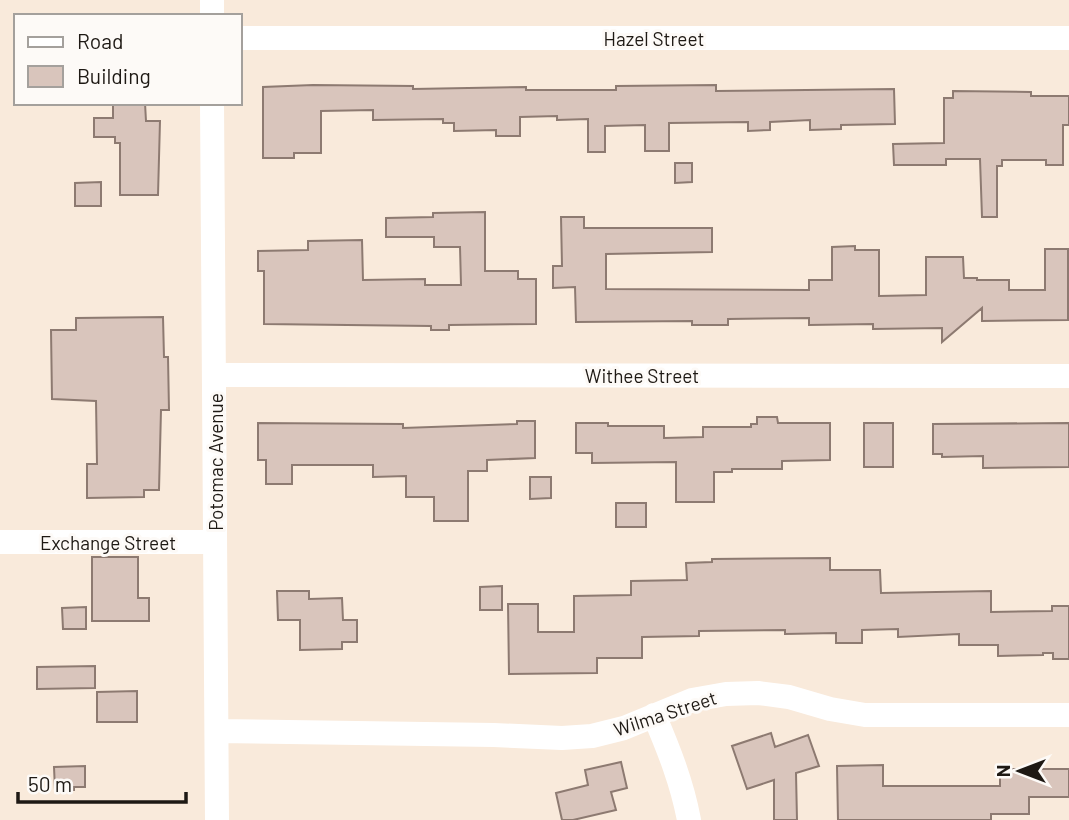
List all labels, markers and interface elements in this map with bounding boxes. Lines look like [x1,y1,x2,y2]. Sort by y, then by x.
legend [14,14,242,105]
street label: Hazel Street [604,27,704,50]
text: Road [77,28,123,53]
text: Building [77,63,151,88]
street label: Withee Street [585,364,699,387]
street label: Potomac Avenue [204,393,227,531]
street label: Exchange Street [40,531,176,554]
street label: Wilma Street [611,686,719,740]
north arrow [985,736,1055,806]
scale bar [18,760,186,804]
text: N [991,765,1014,777]
text: 50 m [28,771,72,796]

